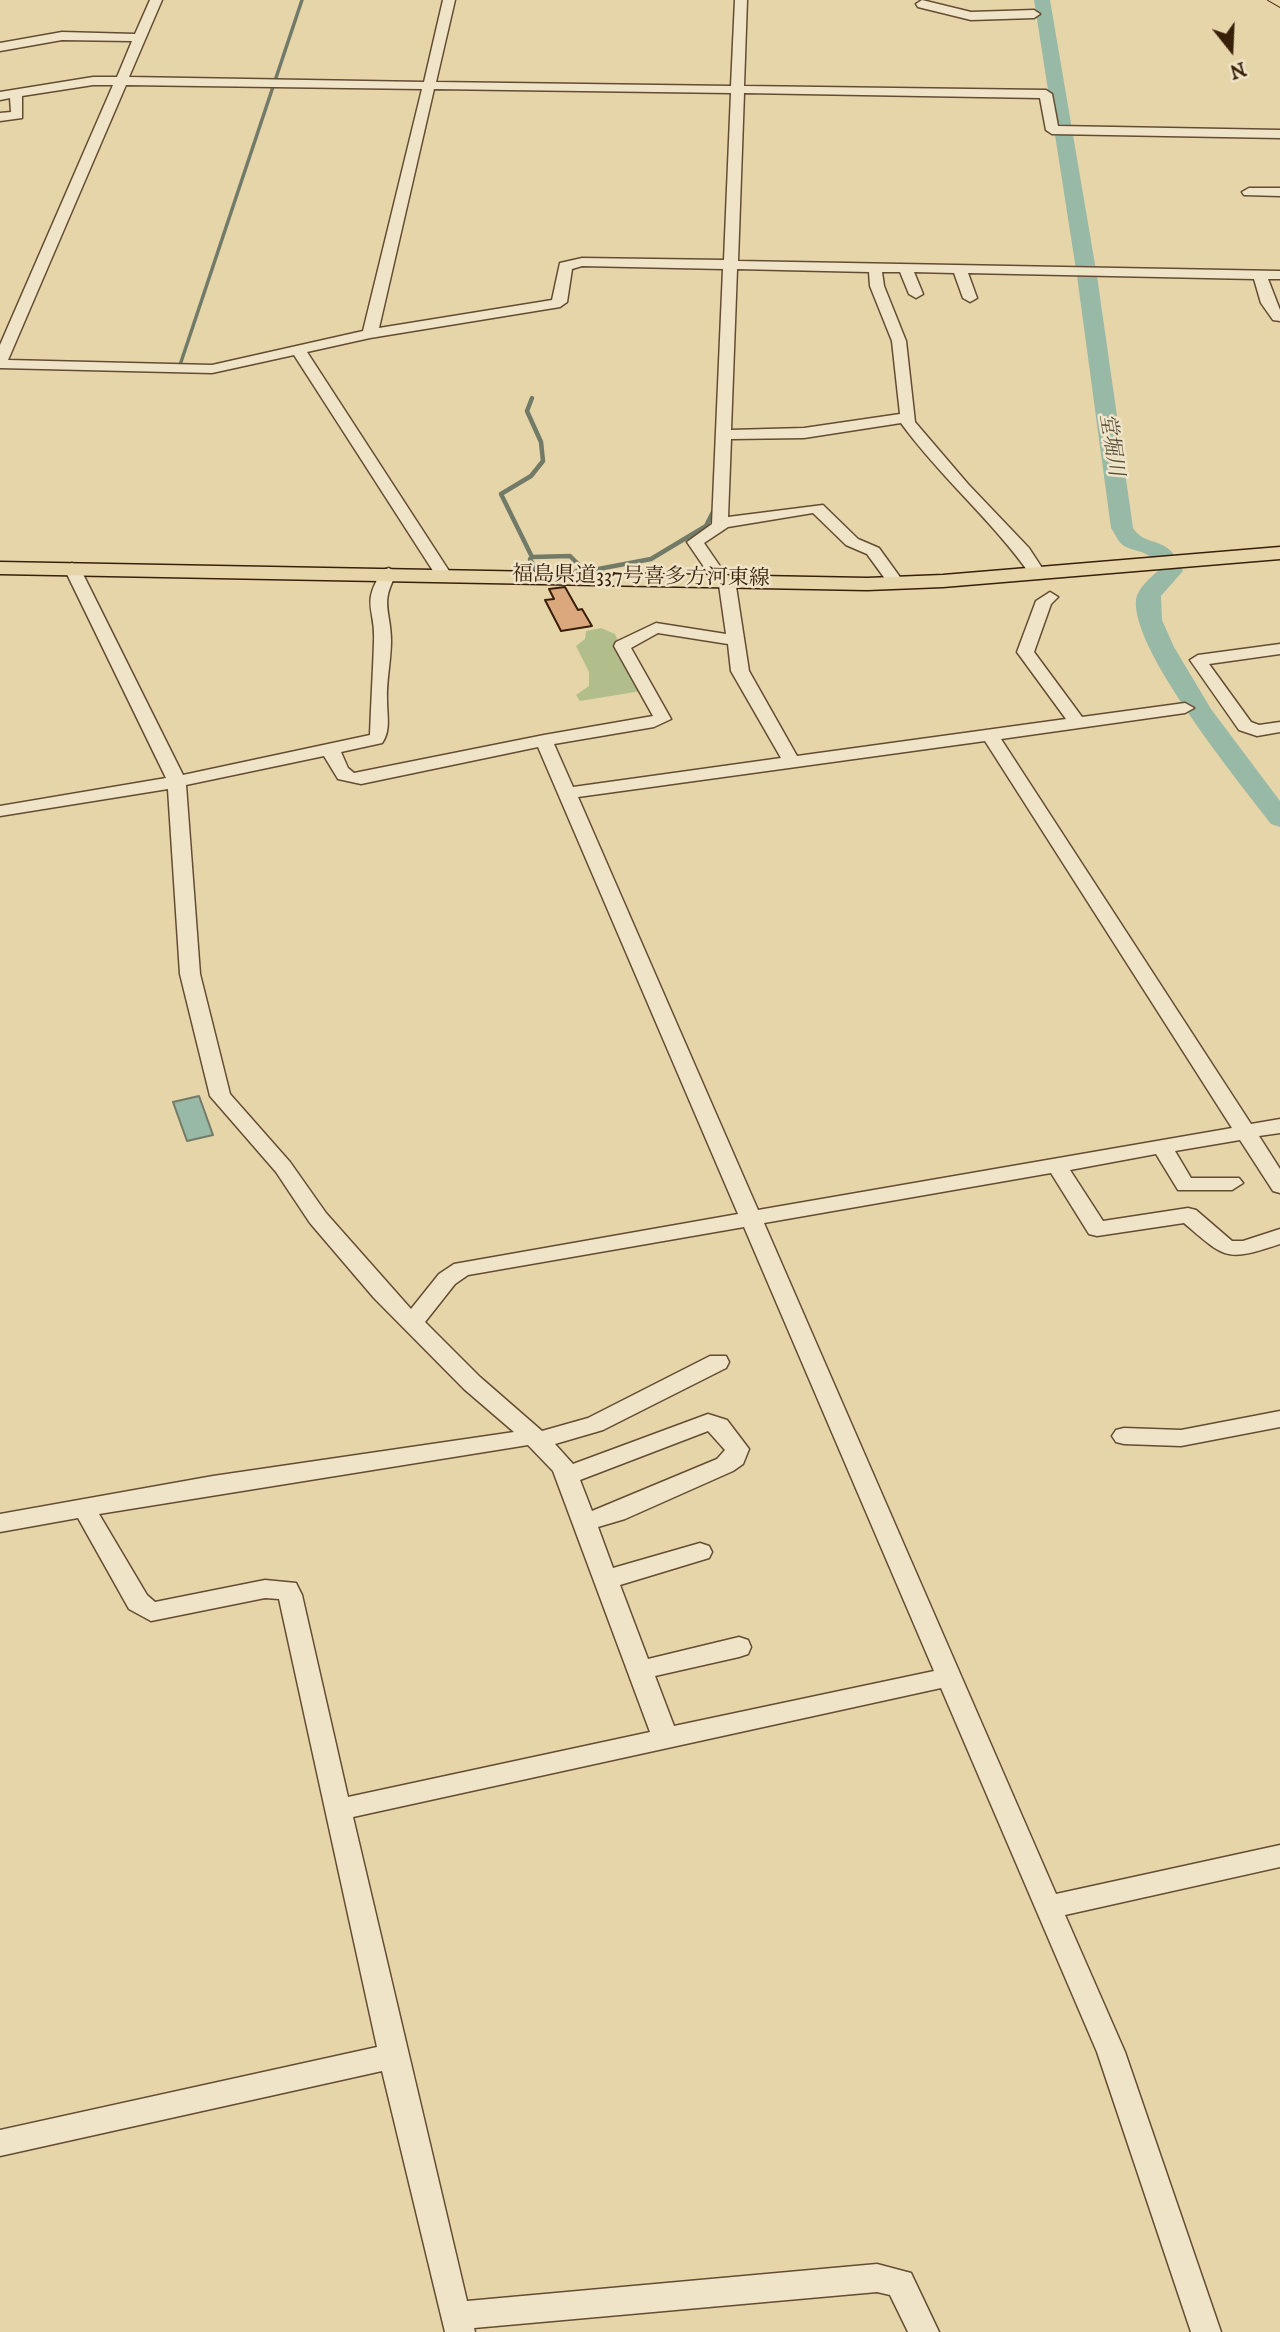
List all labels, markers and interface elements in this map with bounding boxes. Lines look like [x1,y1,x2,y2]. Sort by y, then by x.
north arrow [1196,14,1266,84]
text: N [1227,56,1249,83]
water label: 堂堀川 [1093,412,1127,478]
street label: 福島県道337号喜多方河東線 [512,563,770,593]

